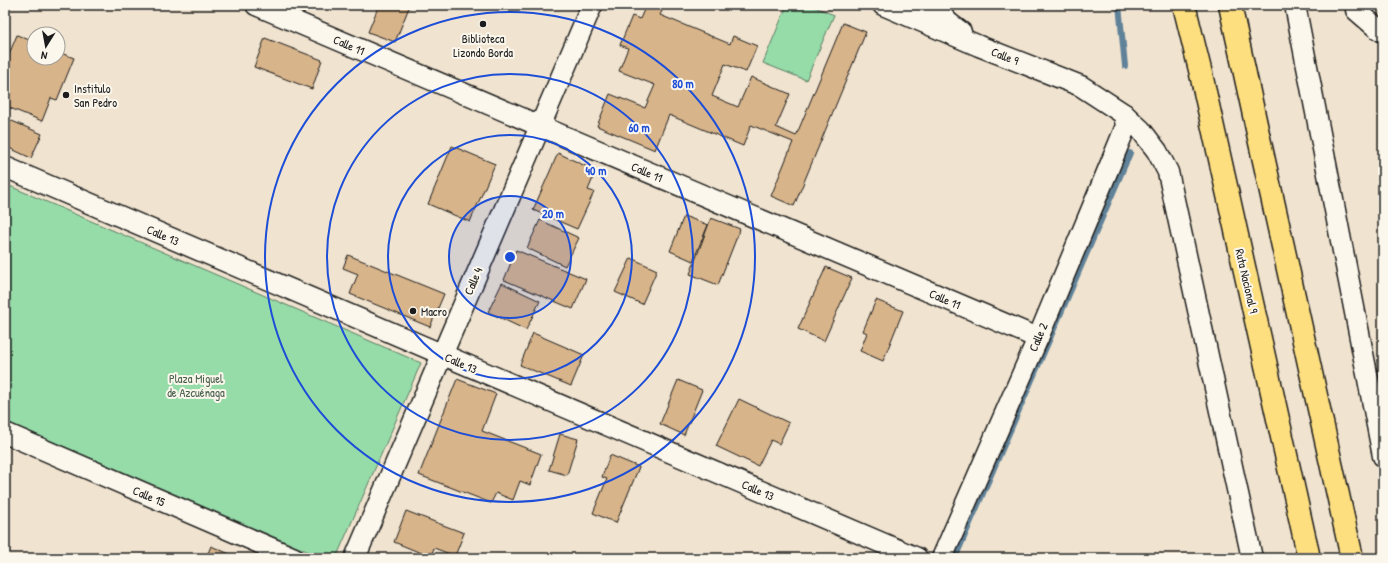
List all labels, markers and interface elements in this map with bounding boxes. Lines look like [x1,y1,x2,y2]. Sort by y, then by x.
marker: Biblioteca Lizondo Borda [478,19,488,29]
north arrow [26,26,66,66]
place label: Biblioteca Lizondo Borda [453,30,513,61]
street label: Calle 11 [331,31,367,59]
street label: Calle 9 [989,43,1022,69]
text: N [40,48,48,63]
text: 80 m [672,75,694,92]
place label: Institulo San Pedro [74,80,117,111]
marker: Institulo San Pedro [61,90,71,100]
text: 60 m [628,119,650,136]
street label: Calle 11 [629,158,665,186]
text: 40 m [586,162,606,179]
text: 20 m [542,205,564,222]
street label: Calle 13 [144,221,182,249]
street label: Ruta Nacional 9 [1231,247,1263,315]
centre of rings [503,250,517,264]
street label: Calle 4 [460,264,487,297]
street label: Calle 11 [927,285,963,313]
place label: Macro [421,303,447,320]
marker: Macro [408,306,418,316]
street label: Calle 2 [1024,320,1052,354]
street label: Calle 13 [442,349,480,377]
park label: Plaza Miguel de Azcuénaga [167,370,225,401]
street label: Calle 13 [739,476,777,504]
street label: Calle 15 [130,482,168,510]

